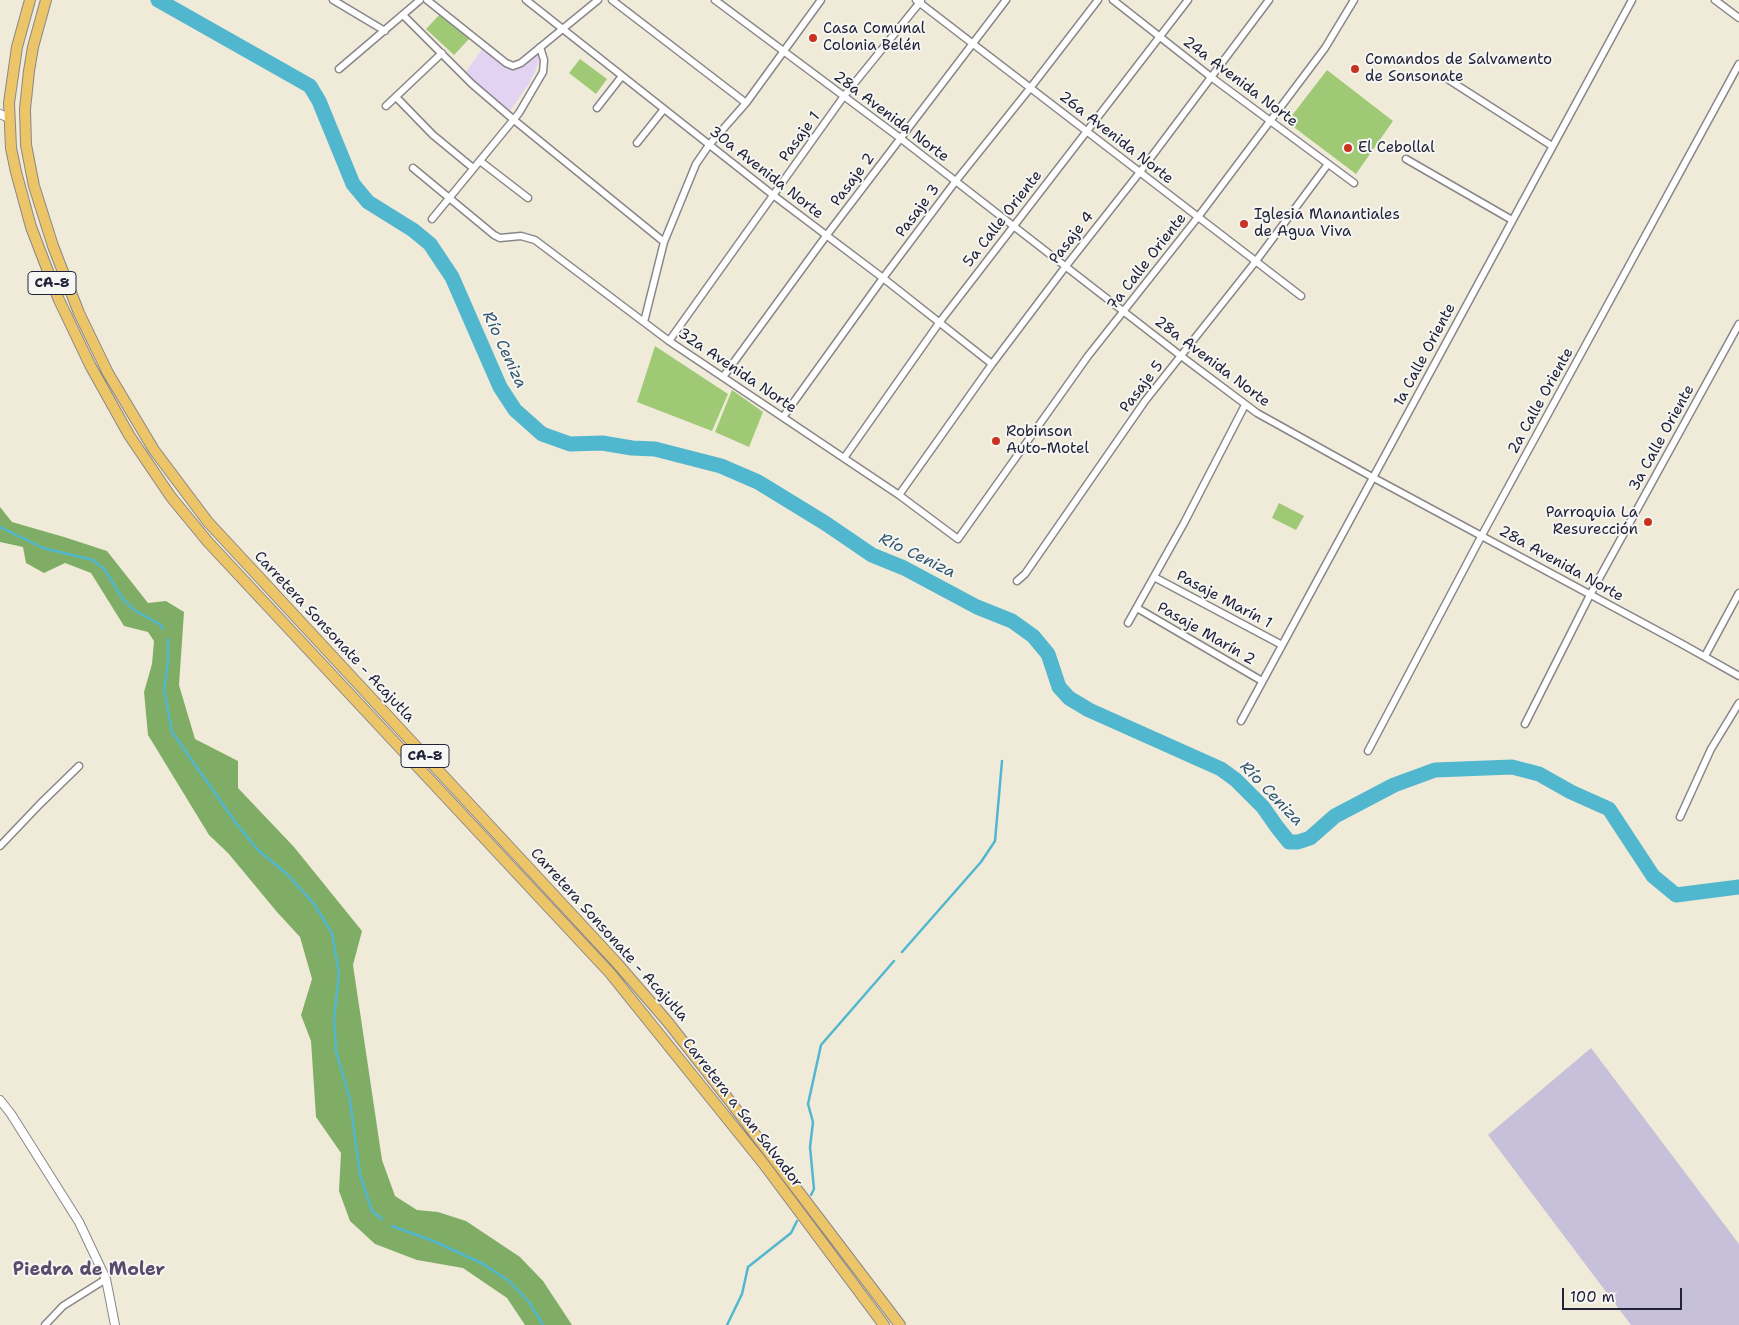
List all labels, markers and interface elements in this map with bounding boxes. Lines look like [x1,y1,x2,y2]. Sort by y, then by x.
place label: Casa Comunal Colonia Belén [823,20,925,55]
marker: Casa Comunal Colonia Belén [807,32,819,44]
street label: 24a Avenida Norte [1179,33,1301,131]
place label: Comandos de Salvamento de Sonsonate [1365,51,1552,86]
marker: Comandos de Salvamento de Sonsonate [1349,63,1361,75]
street label: 28a Avenida Norte [830,68,952,166]
street label: 26a Avenida Norte [1055,88,1177,188]
street label: Pasaje 1 [776,108,824,166]
street label: 30a Avenida Norte [705,123,827,223]
place label: El Cebollal [1358,139,1435,157]
marker: El Cebollal [1342,142,1354,154]
street label: Pasaje 2 [827,150,879,210]
street label: 5a Calle Oriente [960,167,1046,271]
street label: Pasaje 3 [892,181,944,241]
place label: Iglesia Manantiales de Agua Viva [1254,206,1400,241]
street label: Pasaje 4 [1046,208,1098,268]
street label: 7a Calle Oriente [1103,210,1191,314]
marker: Iglesia Manantiales de Agua Viva [1238,218,1250,230]
road number: CA-8 [28,272,76,294]
street label: 1a Calle Oriente [1390,300,1460,410]
water label: Río Ceniza [478,309,530,391]
street label: 28a Avenida Norte [1151,313,1273,411]
street label: 32a Avenida Norte [674,325,800,417]
street label: 2a Calle Oriente [1504,345,1578,457]
street label: Pasaje 5 [1116,358,1168,416]
street label: 3a Calle Oriente [1625,382,1699,494]
place label: Robinson Auto-Motel [1006,423,1089,458]
marker: Robinson Auto-Motel [990,435,1002,447]
place label: Parroquia La Resurección [1546,504,1638,539]
marker: Parroquia La Resurección [1642,516,1654,528]
street label: 28a Avenida Norte [1495,522,1627,606]
water label: Río Ceniza [876,529,958,583]
street label: Carretera Sonsonate - Acajutla [250,548,418,726]
street label: Pasaje Marín 1 [1173,567,1275,633]
street label: Pasaje Marín 2 [1154,599,1258,669]
road number: CA-8 [401,744,449,768]
water label: Río Ceniza [1235,758,1307,830]
street label: Carretera Sonsonate - Acajutla [526,845,692,1025]
street label: Carretera a San Salvador [678,1035,806,1191]
district label: Piedra de Moler [13,1259,165,1281]
scale bar [1564,1278,1684,1310]
text: 100 m [1570,1287,1615,1307]

